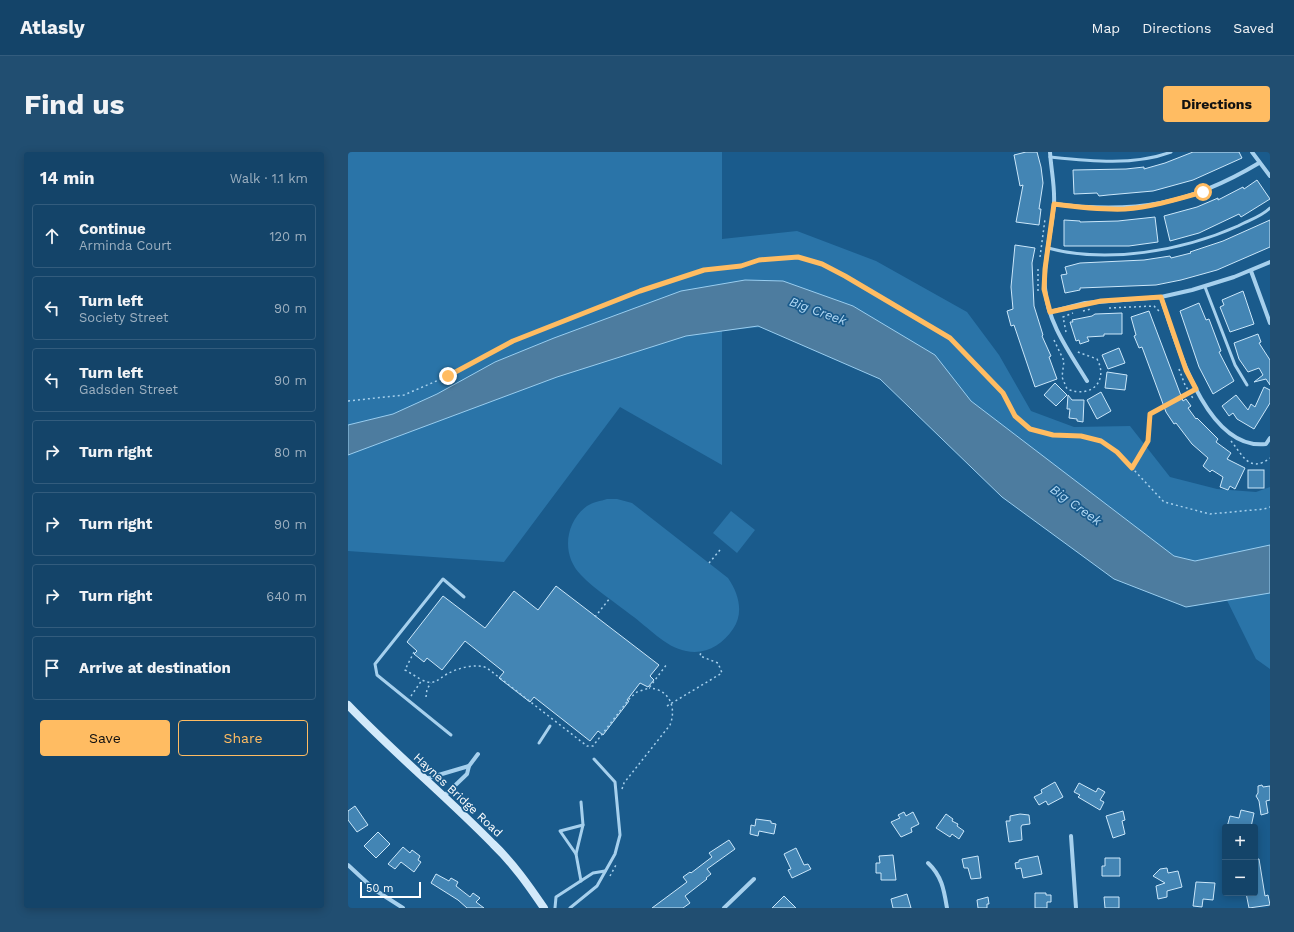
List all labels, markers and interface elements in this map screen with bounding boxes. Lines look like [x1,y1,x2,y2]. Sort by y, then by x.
text: Atlasly [20,16,85,39]
text: Map [1092,20,1120,36]
text: Directions [1142,20,1211,36]
text: Saved [1233,20,1274,36]
button: Directions [1163,86,1270,122]
text: Find us [24,88,124,121]
text: 14 min [40,168,95,188]
text: Walk · 1.1 km [230,171,308,186]
route start [1194,183,1212,201]
text: Continue [79,220,146,238]
icon: ahead [41,225,63,247]
text: 120 m [269,229,307,244]
text: Arminda Court [79,238,172,253]
text: Turn left [79,292,143,310]
water label: Big Creek [787,294,849,329]
icon: left [41,297,63,319]
text: 90 m [274,301,307,316]
text: Society Street [79,310,169,325]
text: Turn left [79,364,143,382]
route end [439,367,457,385]
icon: left [41,369,63,391]
text: 90 m [274,373,307,388]
text: Gadsden Street [79,382,178,397]
icon: right [41,441,63,463]
text: Turn right [79,443,152,461]
text: 80 m [274,445,307,460]
water label: Big Creek [1047,481,1105,529]
icon: right [41,513,63,535]
text: Turn right [79,515,152,533]
text: 90 m [274,517,307,532]
icon: right [41,585,63,607]
text: Turn right [79,587,152,605]
text: 640 m [266,589,307,604]
icon: arrive [41,657,63,679]
text: Arrive at destination [79,659,231,677]
button: Save [40,720,170,756]
button: Share [178,720,308,756]
street label: Haynes Bridge Road [411,750,505,840]
map controls [1222,824,1258,896]
button: + [1222,824,1258,860]
button: − [1222,860,1258,896]
scale bar [360,880,421,899]
text: 50 m [366,882,393,895]

